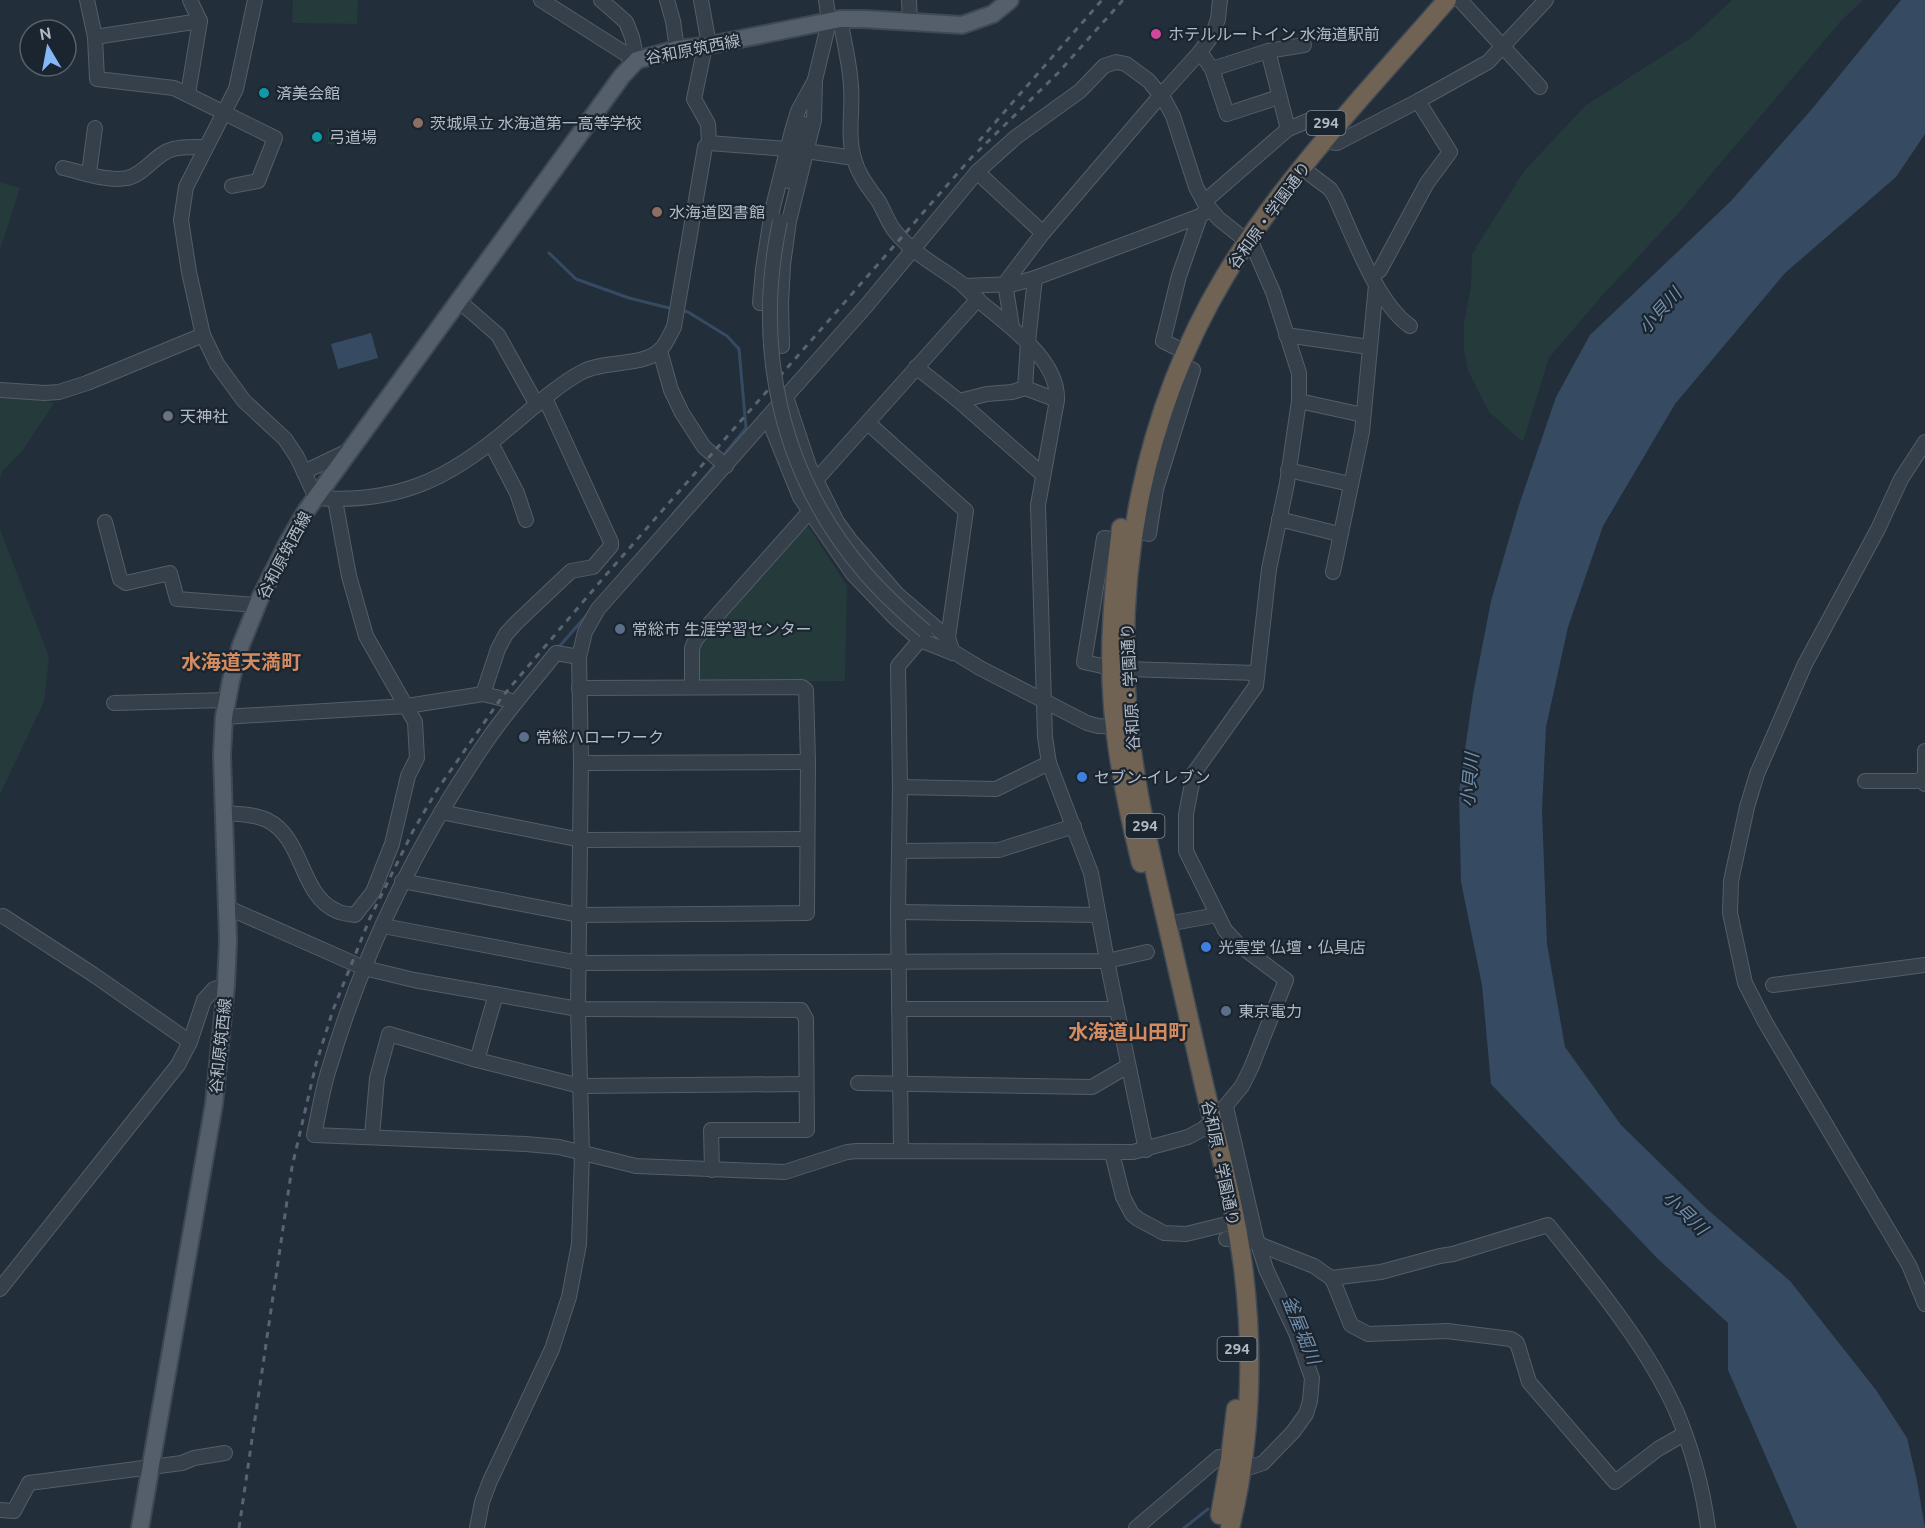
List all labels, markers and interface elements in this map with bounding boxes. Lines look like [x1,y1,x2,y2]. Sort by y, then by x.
north arrow [18,18,78,78]
text: N [38,23,53,43]
place label: ホテルルートイン 水海道駅前 [1168,25,1380,43]
marker: ホテルルートイン 水海道駅前 [1149,27,1163,41]
street label: 谷和原筑西線 [644,31,742,67]
place label: 済美会館 [276,84,340,102]
marker: 済美会館 [257,86,271,100]
road number: 294 [1306,111,1346,135]
place label: 茨城県立 水海道第一高等学校 [430,114,642,132]
marker: 茨城県立 水海道第一高等学校 [411,116,425,130]
place label: 弓道場 [329,128,377,146]
marker: 弓道場 [310,130,324,144]
street label: 谷和原・学園通り [1224,158,1314,272]
place label: 水海道図書館 [669,203,765,221]
marker: 水海道図書館 [650,205,664,219]
water label: 小貝川 [1634,282,1686,337]
place label: 天神社 [180,407,228,425]
marker: 天神社 [161,409,175,423]
street label: 谷和原筑西線 [254,508,314,602]
place label: 常総市 生涯学習センター [632,620,812,638]
marker: 常総市 生涯学習センター [613,622,627,636]
street label: 谷和原・学園通り [1118,623,1142,751]
district label: 水海道天満町 [181,650,301,673]
place label: 常総ハローワーク [536,728,664,746]
marker: 常総ハローワーク [517,730,531,744]
water label: 小貝川 [1457,750,1481,808]
place label: セブン-イレブン [1094,768,1211,786]
marker: セブン-イレブン [1075,770,1089,784]
road number: 294 [1126,814,1164,838]
place label: 光雲堂 仏壇・仏具店 [1218,938,1366,956]
marker: 光雲堂 仏壇・仏具店 [1199,940,1213,954]
street label: 谷和原筑西線 [206,997,234,1095]
place label: 東京電力 [1238,1002,1302,1020]
marker: 東京電力 [1219,1004,1233,1018]
district label: 水海道山田町 [1068,1020,1188,1043]
street label: 谷和原・学園通り [1199,1099,1243,1227]
water label: 小貝川 [1659,1186,1714,1240]
water label: 釜屋堀川 [1279,1293,1325,1369]
road number: 294 [1218,1337,1256,1361]

